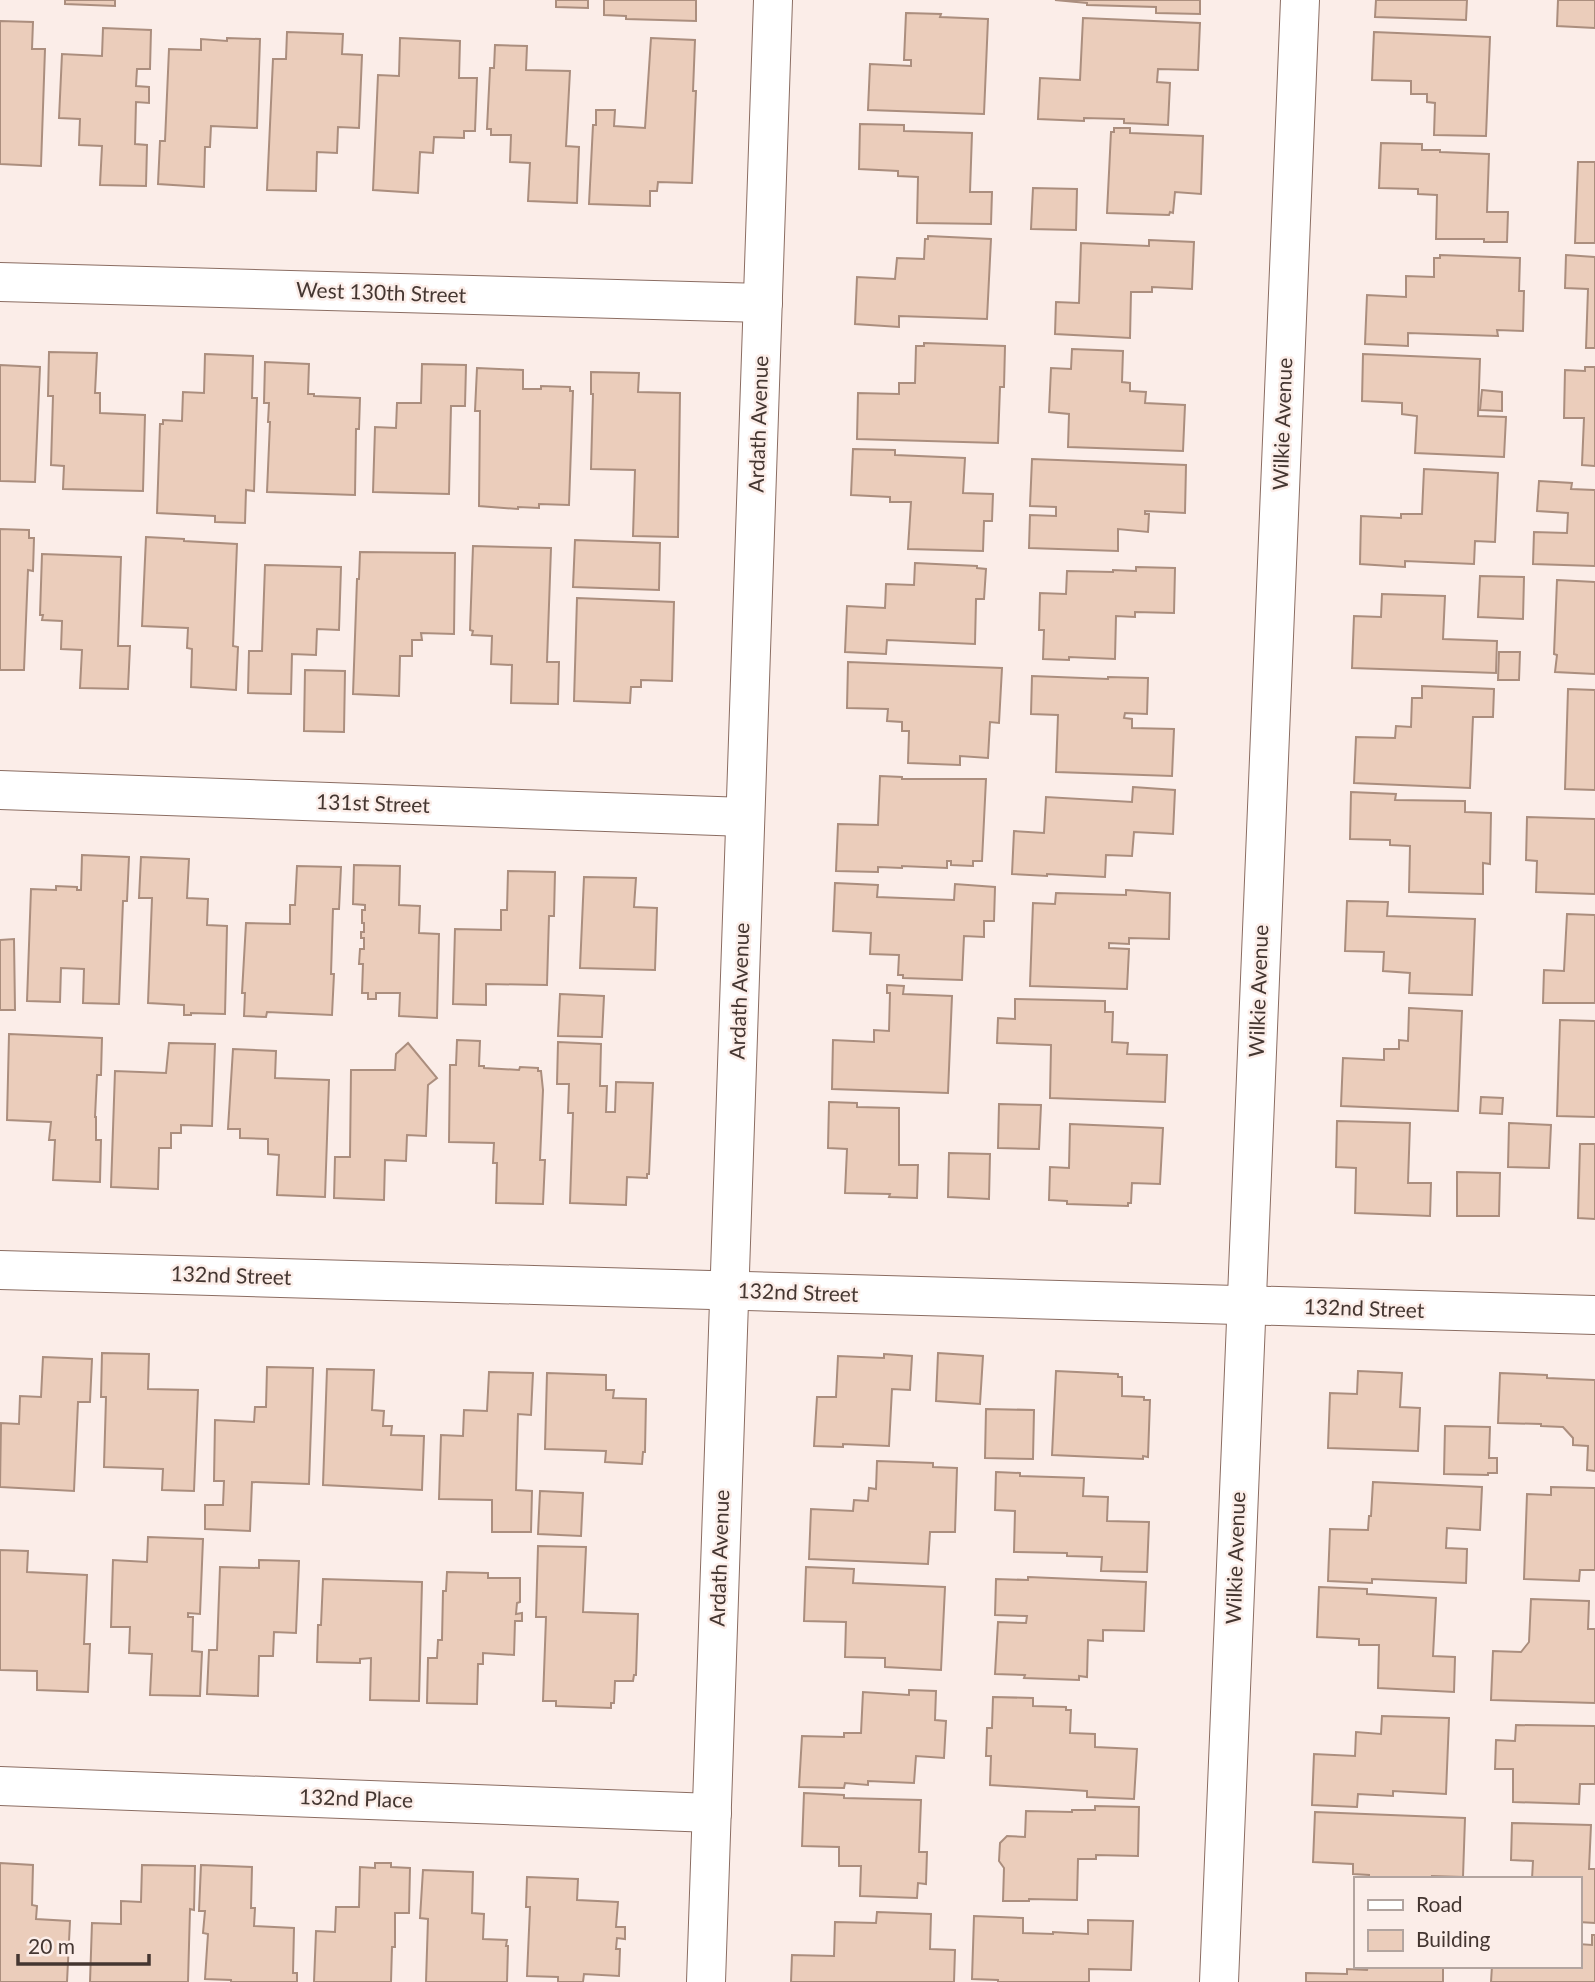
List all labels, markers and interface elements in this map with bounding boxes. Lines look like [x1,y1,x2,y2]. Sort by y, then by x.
street label: West 130th Street [296,276,467,307]
street label: Ardath Avenue [743,355,772,493]
street label: Wilkie Avenue [1267,357,1296,491]
street label: 131st Street [316,788,431,817]
street label: Ardath Avenue [724,922,753,1060]
street label: Wilkie Avenue [1243,924,1272,1058]
street label: 132nd Street [170,1260,292,1289]
street label: 132nd Street [737,1277,859,1306]
street label: 132nd Street [1303,1293,1425,1322]
street label: Ardath Avenue [704,1489,733,1627]
street label: Wilkie Avenue [1220,1491,1249,1625]
street label: 132nd Place [299,1783,414,1812]
legend [1354,1877,1581,1968]
text: Road [1416,1891,1463,1916]
scale bar [18,1923,149,1967]
text: Building [1416,1926,1491,1951]
text: 20 m [28,1933,75,1958]

